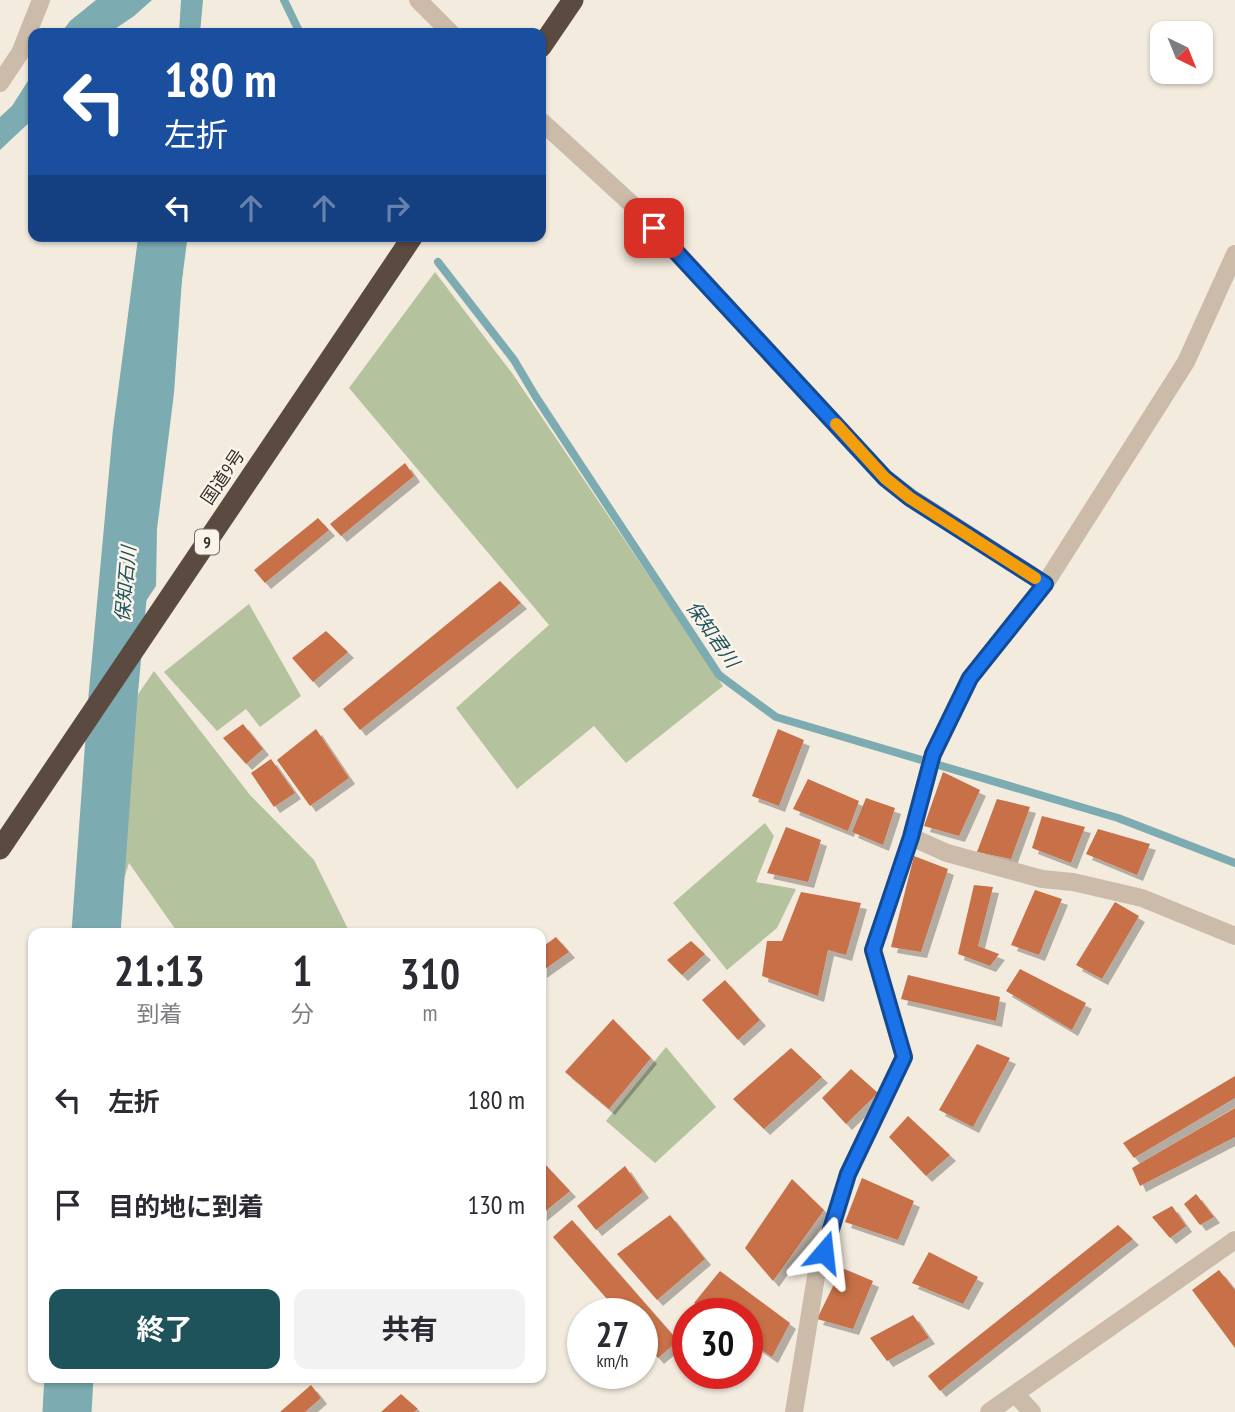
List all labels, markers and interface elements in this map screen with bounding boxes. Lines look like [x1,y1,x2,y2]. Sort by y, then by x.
north arrow [1150,21,1213,84]
map controls [1150,21,1213,84]
text: 180 m [164,47,277,111]
icon: left [49,56,140,147]
text: 左折 [164,113,228,155]
icon: left [159,189,197,227]
icon: ahead [232,189,270,227]
icon: ahead [305,189,343,227]
icon: right [378,189,416,227]
pin [624,198,684,258]
icon: arrive [635,209,673,247]
street label: 国道9号 [196,445,249,509]
road number: 9 [195,530,219,554]
water label: 保知石川 [110,543,140,623]
water label: 保知君川 [681,596,746,674]
text: 21:13 [114,943,205,998]
text: 1 [292,943,312,998]
text: 310 [400,946,460,1001]
text: m [422,998,437,1027]
text: 到着 [136,999,182,1028]
text: 分 [291,999,314,1028]
icon: left [49,1081,87,1119]
text: 180 m [467,1083,525,1116]
text: 左折 [108,1085,160,1118]
icon: arrive [49,1186,87,1224]
text: 130 m [467,1188,525,1221]
text: 目的地に到着 [108,1190,264,1223]
position arrow [787,1215,861,1289]
button: 終了 [49,1289,280,1369]
button: 共有 [294,1289,525,1369]
speed limit sign: 30 [672,1298,763,1389]
text: 27 [596,1311,629,1357]
text: km/h [597,1349,628,1372]

